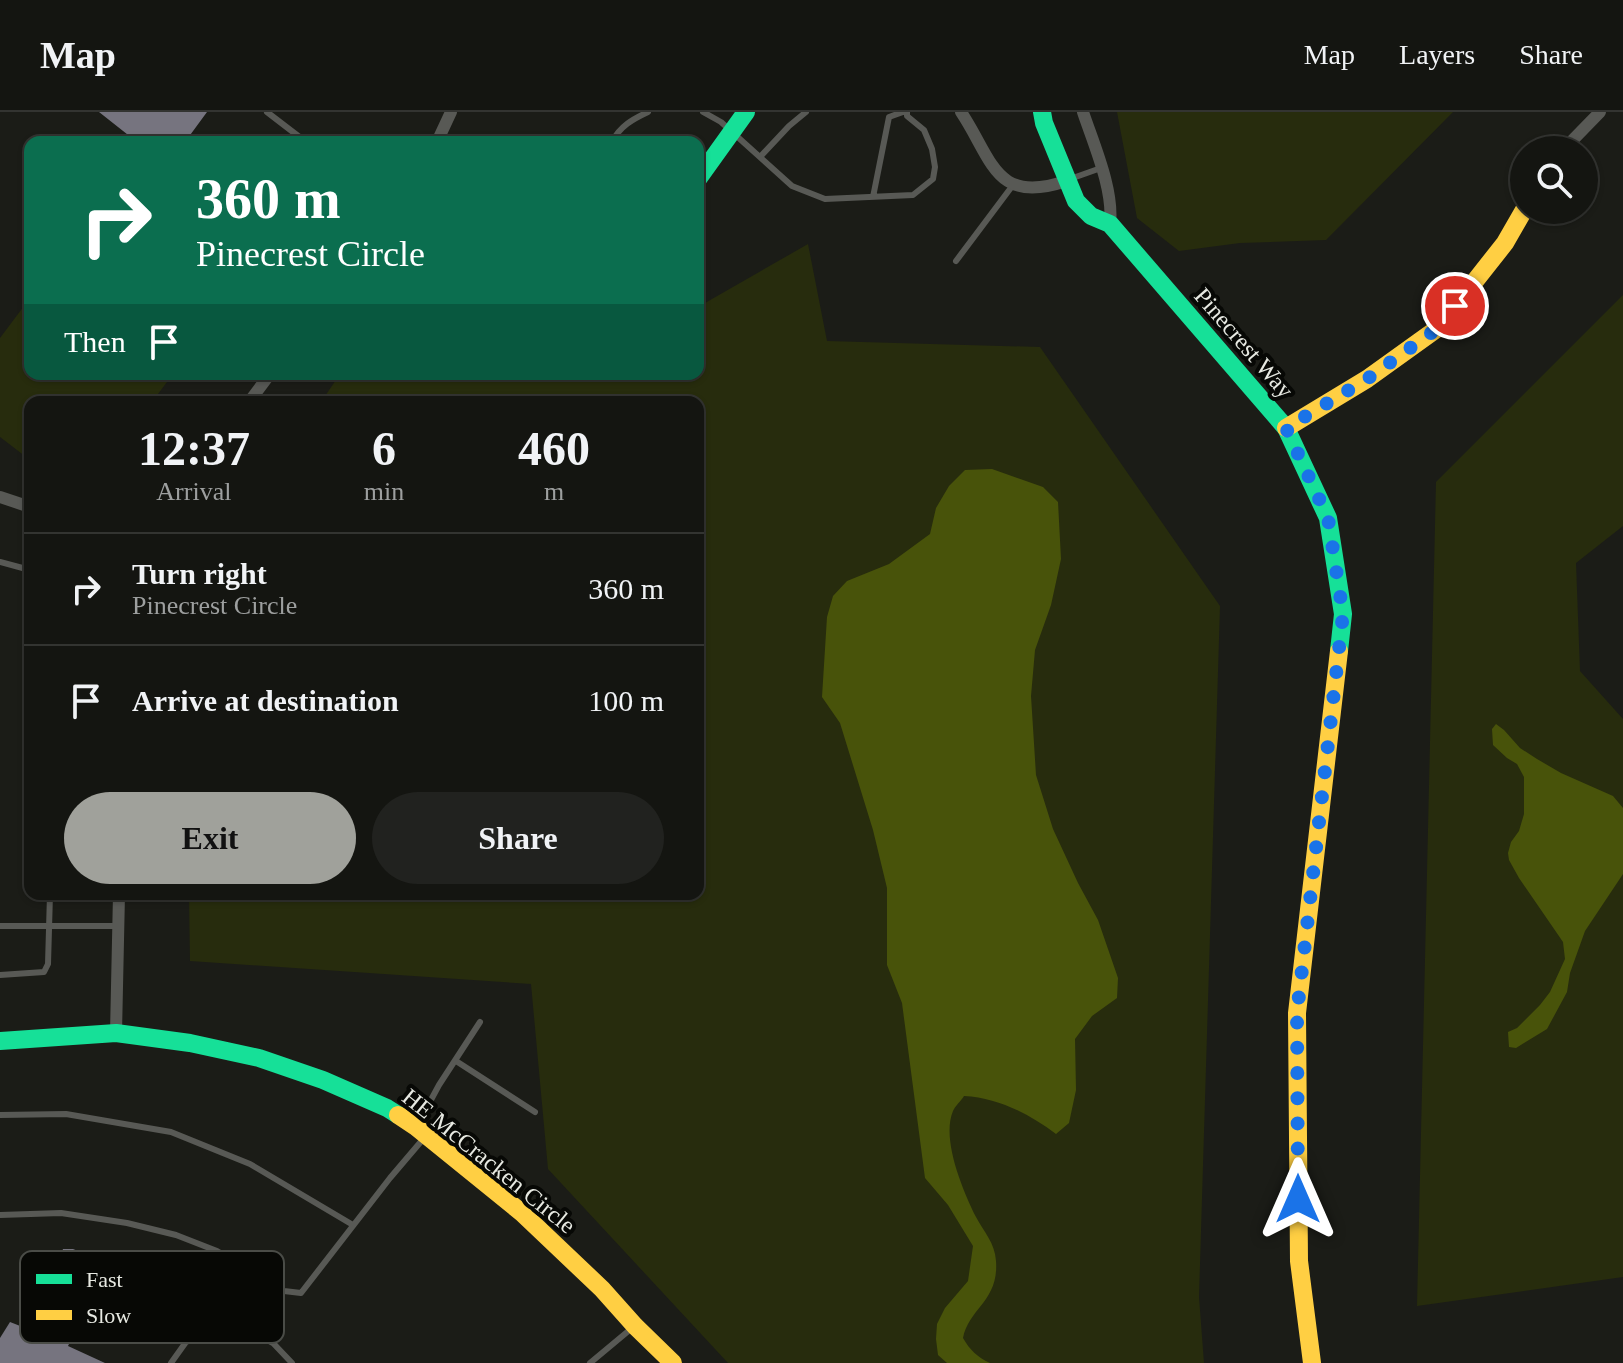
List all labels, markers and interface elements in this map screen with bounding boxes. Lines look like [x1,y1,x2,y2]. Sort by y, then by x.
text: Map [40,34,116,76]
text: Map [1304,39,1355,70]
text: Layers [1399,39,1475,70]
text: Share [1519,39,1583,70]
map controls [1510,136,1598,224]
button: search [1510,136,1598,224]
icon: right [64,168,168,272]
text: 360 m [196,168,341,230]
text: Pinecrest Circle [196,234,425,274]
pin [1421,272,1489,340]
street label: Pinecrest Way [1189,283,1299,403]
icon: arrive [1433,284,1477,328]
icon: arrive [142,320,186,364]
text: Then [64,325,126,358]
text: 12:37 [138,422,250,475]
text: 6 [372,422,396,475]
text: 460 [518,422,590,475]
text: Arrival [156,477,231,506]
text: min [364,477,404,506]
text: m [544,477,564,506]
text: Turn right [132,557,267,590]
icon: right [64,567,108,611]
text: 360 m [588,572,664,605]
text: Pinecrest Circle [132,591,297,620]
icon: arrive [64,679,108,723]
text: Arrive at destination [132,684,399,717]
text: 100 m [588,684,664,717]
button: Exit [64,792,356,884]
button: Share [372,792,664,884]
street label: HE McCracken Circle [397,1083,581,1239]
position arrow [1256,1157,1340,1241]
legend [20,1251,284,1343]
text: Fast [86,1267,123,1292]
text: Slow [86,1303,131,1328]

